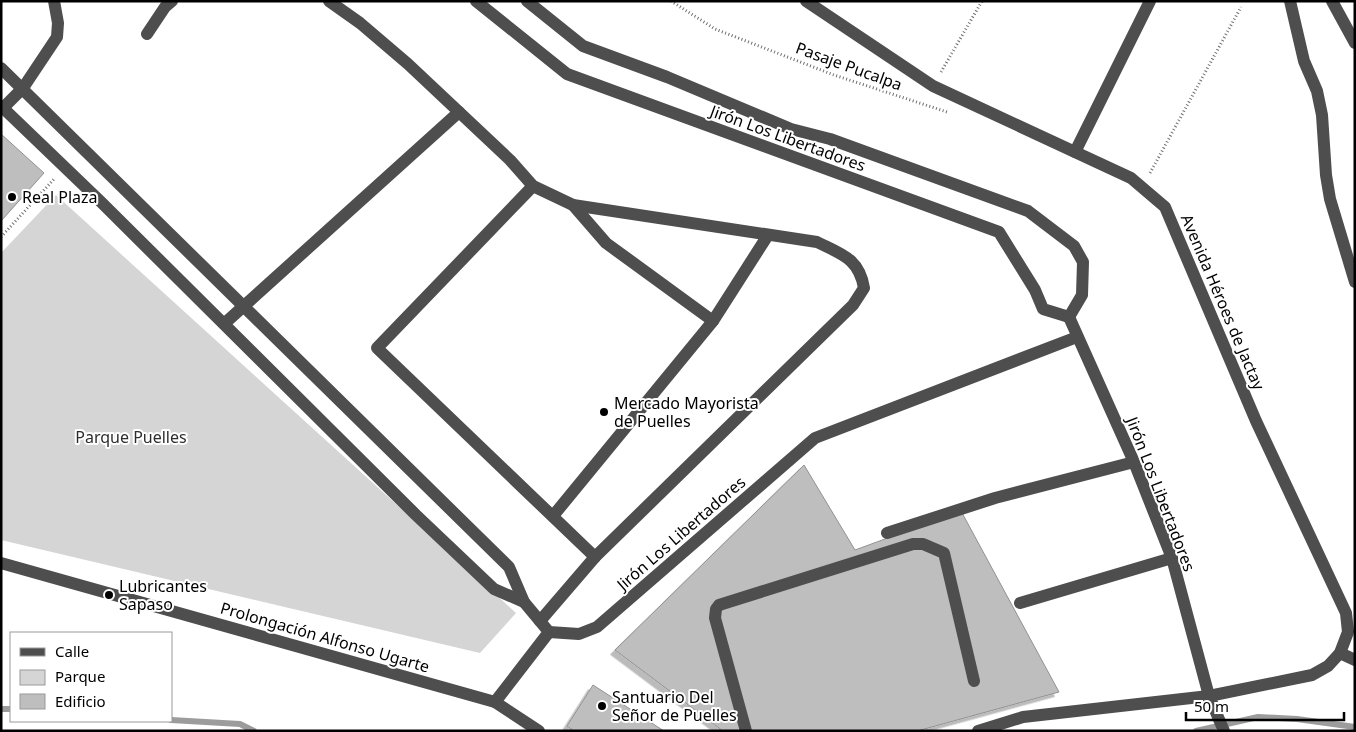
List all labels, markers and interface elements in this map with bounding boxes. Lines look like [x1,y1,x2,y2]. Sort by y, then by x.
street label: Pasaje Pucalpa [793,37,905,95]
street label: Jirón Los Libertadores [705,99,869,176]
place label: Real Plaza [22,186,98,208]
marker: Real Plaza [6,191,18,203]
street label: Avenida Héroes de Jactay [1176,211,1270,394]
place label: Mercado Mayorista de Puelles [614,392,759,432]
marker: Mercado Mayorista de Puelles [598,406,610,418]
street label: Jirón Los Libertadores [1121,412,1201,574]
park label: Parque Puelles [75,426,187,448]
street label: Jirón Los Libertadores [611,471,750,596]
place label: Lubricantes Sapaso [119,575,207,615]
marker: Lubricantes Sapaso [103,589,115,601]
street label: Prolongación Alfonso Ugarte [218,597,432,677]
legend [10,632,172,722]
text: Calle [55,641,89,661]
text: Parque [55,666,105,686]
place label: Santuario Del Señor de Puelles [612,686,737,726]
scale bar [1186,690,1344,722]
text: Edificio [55,691,106,711]
text: 50 m [1194,696,1229,716]
marker: Santuario Del Señor de Puelles [596,700,608,712]

